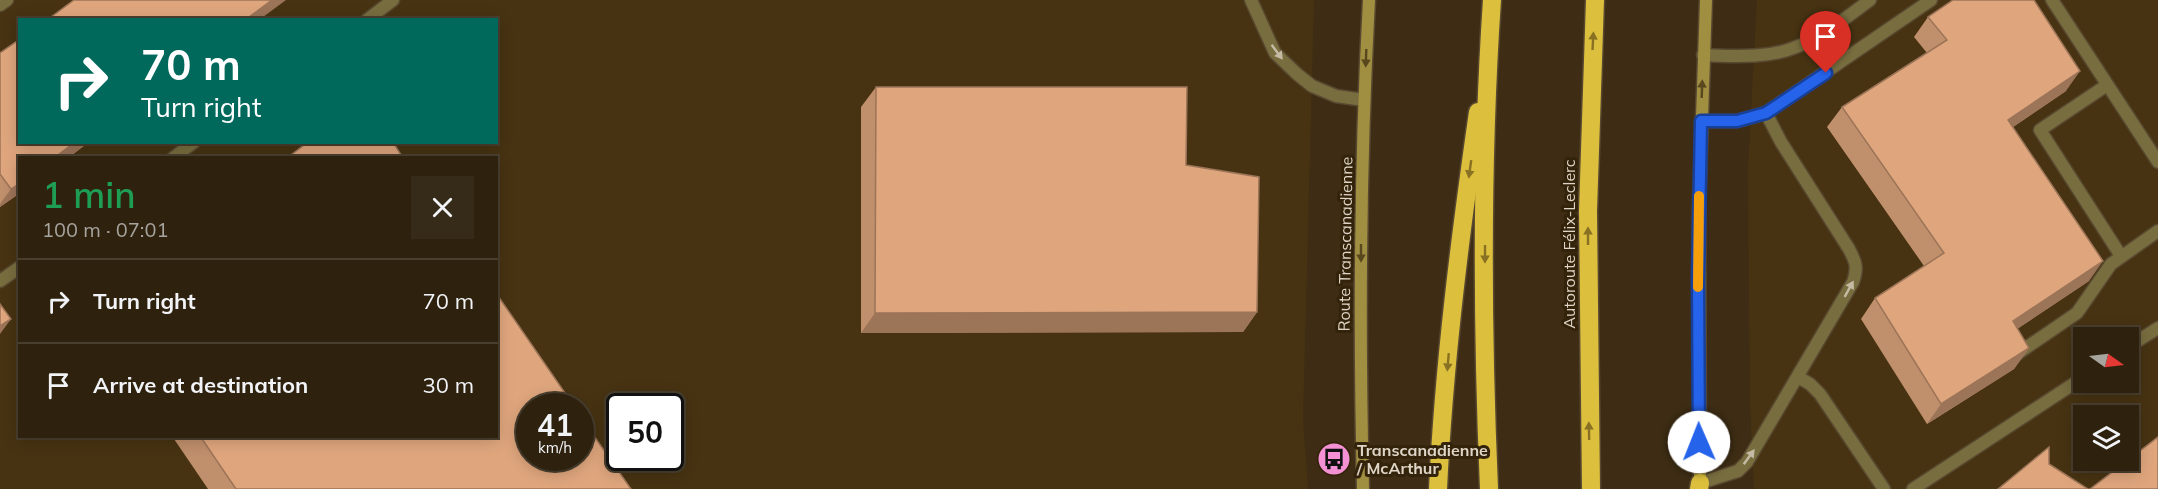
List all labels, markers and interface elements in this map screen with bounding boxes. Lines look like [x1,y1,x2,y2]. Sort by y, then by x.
pin [1800,11,1851,73]
icon: arrive [1809,20,1842,53]
one-way arrow [1589,31,1598,50]
text: 70 m [141,38,241,91]
icon: right [42,42,120,120]
one-way arrow [1271,44,1283,60]
one-way arrow [1361,49,1370,68]
one-way arrow [1697,79,1707,98]
text: Turn right [141,90,261,124]
street label: Route Transcanadienne [1333,156,1357,332]
one-way arrow [1465,159,1474,178]
street label: Autoroute Félix-Leclerc [1559,159,1579,329]
text: 1 min [42,172,136,217]
button: close [411,176,474,239]
text: 100 m · 07:01 [42,217,168,242]
one-way arrow [1583,226,1592,245]
one-way arrow [1356,244,1366,263]
one-way arrow [1480,244,1490,263]
one-way arrow [1844,280,1854,297]
icon: right [42,285,75,318]
text: Turn right [93,287,196,315]
text: 70 m [423,287,474,315]
north arrow [2073,327,2139,393]
map controls [2073,327,2139,471]
one-way arrow [1443,353,1453,372]
icon: arrive [42,369,75,402]
text: Arrive at destination [93,371,308,399]
text: 30 m [423,371,474,399]
speed limit sign: 50 [606,393,684,471]
button: layers [2073,405,2139,471]
text: 41 [537,406,573,444]
position arrow [1667,410,1731,474]
one-way arrow [1585,421,1594,440]
text: km/h [538,438,572,457]
place label: Transcanadienne / McArthur [1356,440,1488,478]
bus stop icon: Transcanadienne / McArthur [1316,441,1352,477]
one-way arrow [1743,449,1755,465]

